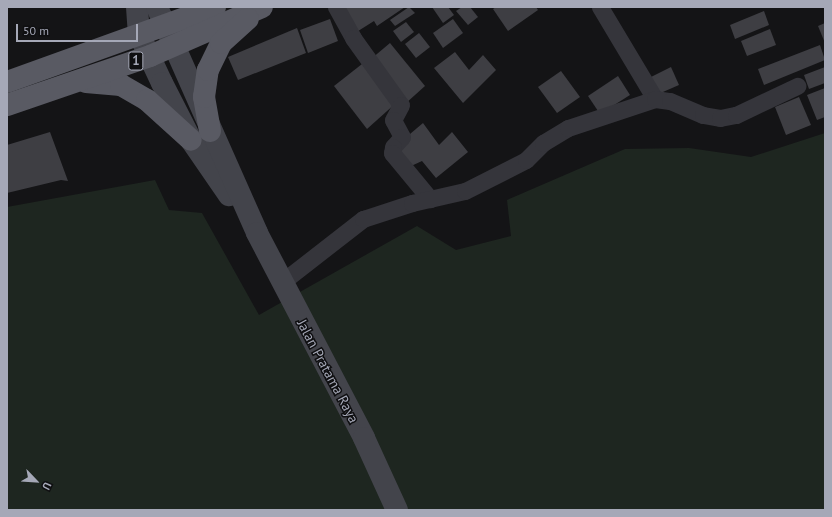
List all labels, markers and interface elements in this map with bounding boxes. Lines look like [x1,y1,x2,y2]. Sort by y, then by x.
scale bar [18,16,140,42]
text: 50 m [23,23,49,38]
road number: 1 [128,50,144,72]
street label: Jalan Pratama Raya [294,316,362,426]
north arrow [16,461,56,501]
text: U [39,480,55,492]

